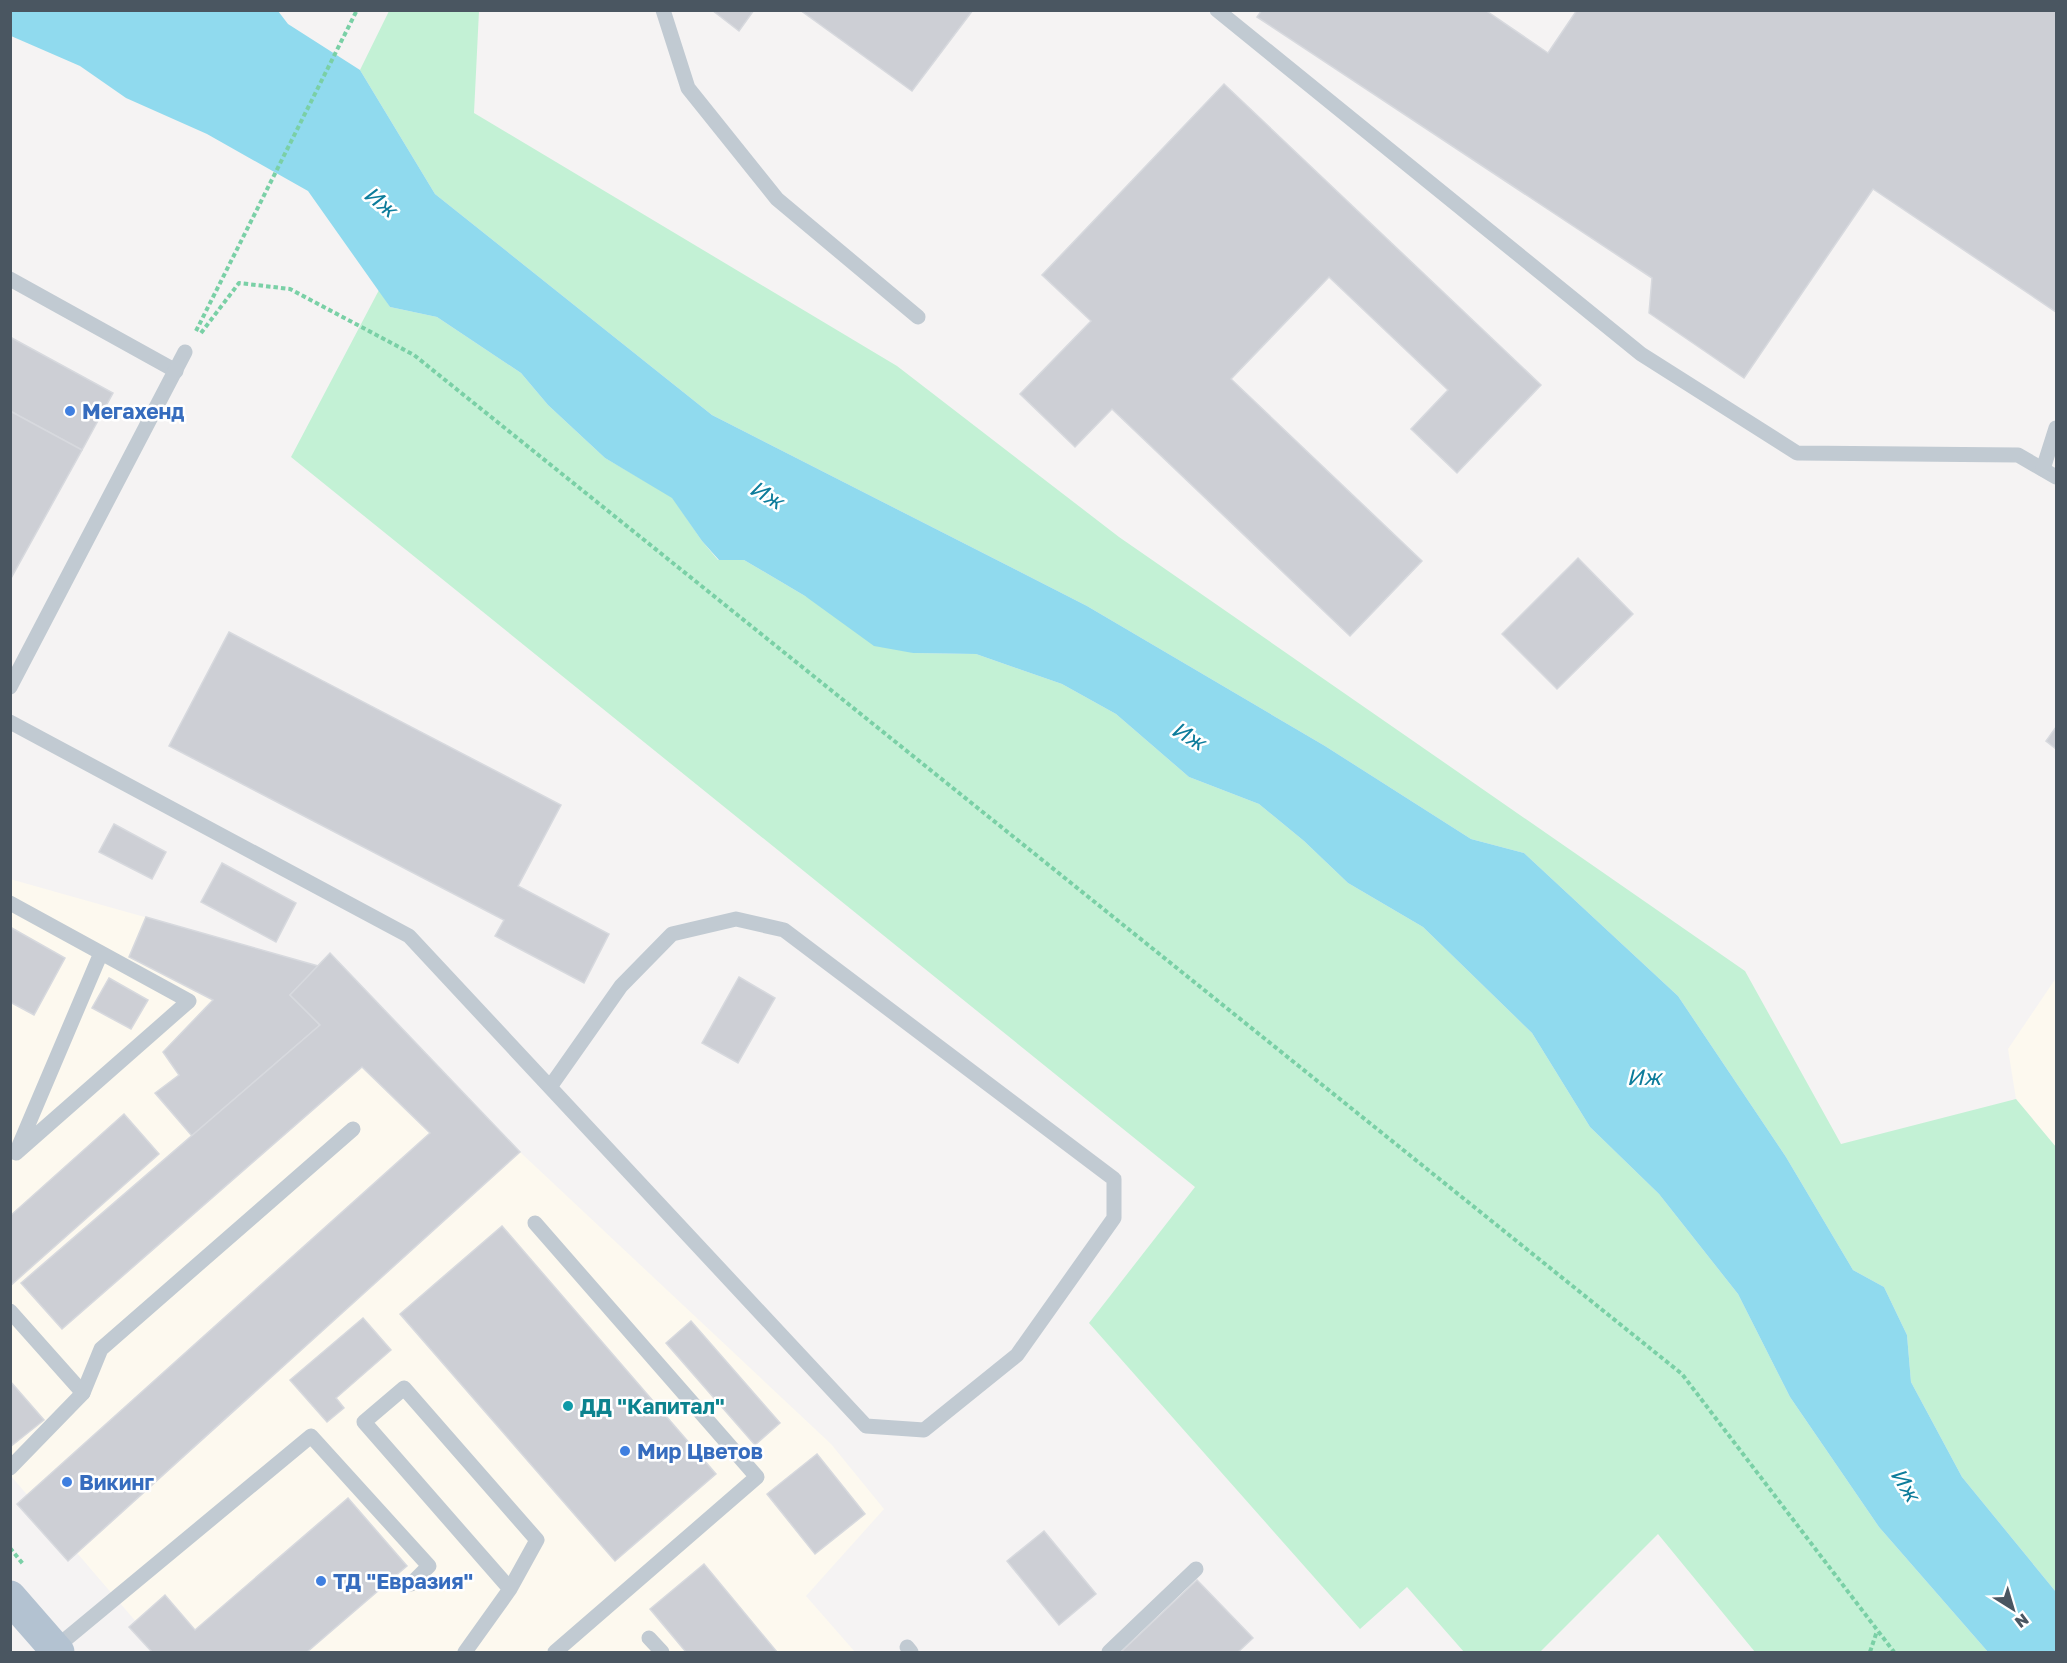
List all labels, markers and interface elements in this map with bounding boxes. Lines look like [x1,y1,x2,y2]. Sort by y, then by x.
water label: Иж [359,180,405,224]
place label: Мегахенд [82,398,184,424]
marker: Мегахенд [63,404,77,418]
water label: Иж [745,474,791,515]
water label: Иж [1167,715,1213,756]
water label: Иж [1627,1063,1664,1090]
place label: ДД "Капитал" [580,1393,725,1419]
marker: ДД "Капитал" [561,1399,575,1413]
place label: Мир Цветов [637,1438,763,1464]
marker: Мир Цветов [618,1444,632,1458]
water label: Иж [1885,1462,1928,1508]
place label: Викинг [79,1469,154,1495]
marker: Викинг [60,1475,74,1489]
place label: ТД "Евразия" [333,1568,473,1594]
marker: ТД "Евразия" [314,1574,328,1588]
north arrow [1983,1579,2043,1639]
text: N [2011,1609,2033,1633]

